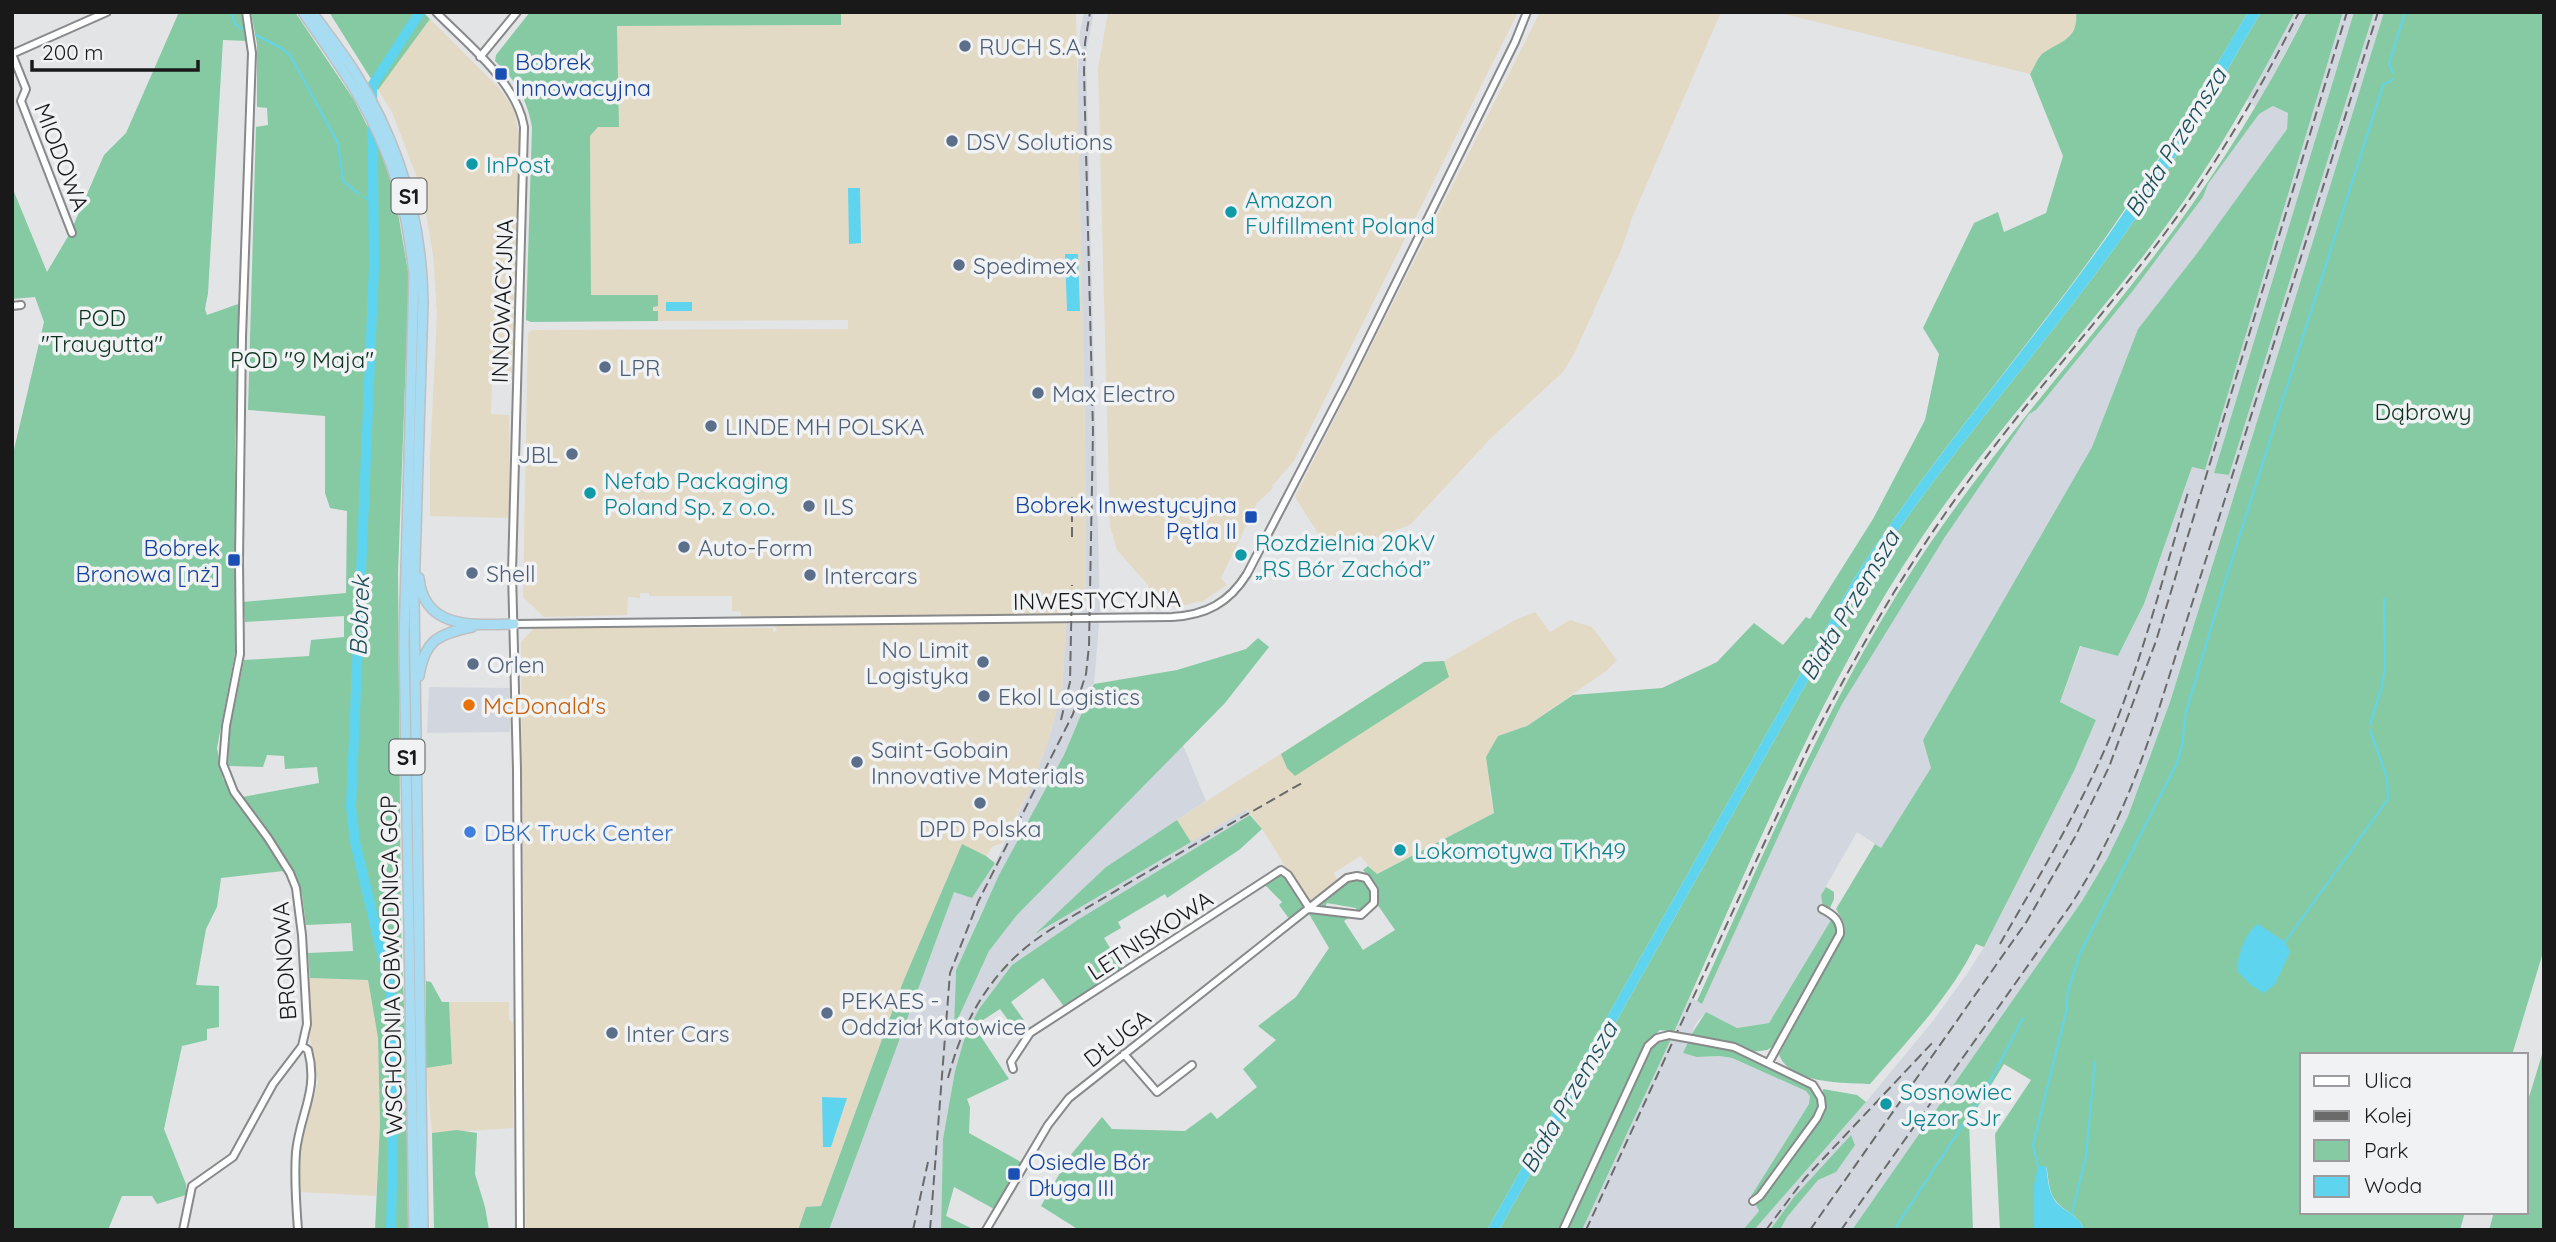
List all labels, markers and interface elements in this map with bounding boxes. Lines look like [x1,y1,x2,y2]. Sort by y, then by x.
scale bar [32,28,198,72]
place label: RUCH S.A. [979,32,1085,61]
marker: RUCH S.A. [957,38,973,54]
text: 200 m [42,39,104,65]
place label: Bobrek Innowacyjna [515,47,651,102]
water label: Biała Przemsza [2117,61,2233,222]
marker: Bobrek Innowacyjna [493,66,509,82]
street label: MIODOWA [28,99,96,215]
place label: DSV Solutions [966,127,1113,156]
marker: DSV Solutions [944,133,960,149]
place label: InPost [486,150,551,179]
marker: InPost [464,156,480,172]
road number: S1 [392,178,426,214]
place label: Amazon Fulfillment Poland [1245,185,1435,240]
marker: Amazon Fulfillment Poland [1223,204,1239,220]
street label: INNOWACYJNA [485,218,519,384]
place label: Spedimex [973,251,1077,280]
marker: Spedimex [951,257,967,273]
park label: POD "Traugutta" [41,303,163,358]
park label: POD "9 Maja" [230,345,374,374]
place label: LPR [619,353,660,382]
marker: LPR [597,359,613,375]
place label: Max Electro [1052,379,1175,408]
marker: Max Electro [1030,385,1046,401]
park label: Dąbrowy [2375,397,2472,426]
place label: LINDE MH POLSKA [725,412,924,441]
marker: LINDE MH POLSKA [703,418,719,434]
place label: JBL [518,440,558,469]
marker: JBL [564,446,580,462]
place label: Nefab Packaging Poland Sp. z o.o. [604,466,789,521]
marker: Nefab Packaging Poland Sp. z o.o. [582,485,598,501]
place label: Bobrek Inwestycyjna Pętla II [1015,490,1237,545]
place label: ILS [823,492,854,521]
marker: ILS [801,498,817,514]
marker: Bobrek Inwestycyjna Pętla II [1243,509,1259,525]
water label: Biała Przemsza [1792,523,1906,685]
place label: Rozdzielnia 20kV „RS Bór Zachód” [1255,528,1435,583]
place label: Bobrek Bronowa [nż] [75,533,220,588]
place label: Auto-Form [698,533,813,562]
marker: Auto-Form [676,539,692,555]
marker: Rozdzielnia 20kV „RS Bór Zachód” [1233,547,1249,563]
marker: Bobrek Bronowa [nż] [226,552,242,568]
place label: Shell [486,559,536,588]
place label: Intercars [824,561,918,590]
marker: Shell [464,565,480,581]
marker: Intercars [802,567,818,583]
water label: Bobrek [343,573,375,656]
street label: INWESTYCYJNA [1013,584,1181,616]
place label: No Limit Logistyka [866,635,969,690]
place label: Orlen [487,650,545,679]
marker: No Limit Logistyka [975,654,991,670]
marker: Orlen [465,656,481,672]
place label: Ekol Logistics [998,682,1140,711]
marker: Ekol Logistics [976,688,992,704]
place label: McDonald's [483,691,606,720]
marker: McDonald's [461,697,477,713]
place label: Saint-Gobain Innovative Materials [871,735,1085,790]
road number: S1 [390,740,424,774]
marker: Saint-Gobain Innovative Materials [849,754,865,770]
street label: WSCHODNIA OBWODNICA GOP [374,795,408,1135]
marker: DPD Polska [972,795,988,811]
place label: DPD Polska [919,814,1041,843]
place label: DBK Truck Center [484,818,673,847]
marker: DBK Truck Center [462,824,478,840]
place label: Lokomotywa TKh49 [1414,836,1626,865]
marker: Lokomotywa TKh49 [1392,842,1408,858]
street label: LETNISKOWA [1082,884,1218,986]
street label: BRONOWA [265,901,303,1021]
place label: PEKAES - Oddział Katowice [841,986,1026,1041]
street label: DŁUGA [1078,1003,1156,1073]
marker: PEKAES - Oddział Katowice [819,1005,835,1021]
water label: Biała Przemsza [1513,1015,1624,1178]
place label: Inter Cars [626,1019,729,1048]
marker: Inter Cars [604,1025,620,1041]
legend [2300,1053,2528,1214]
text: Ulica [2364,1067,2412,1093]
place label: Sosnowiec Jęzor SJr [1900,1077,2012,1132]
marker: Sosnowiec Jęzor SJr [1878,1096,1894,1112]
text: Kolej [2364,1102,2413,1128]
text: Park [2364,1137,2408,1163]
place label: Osiedle Bór Długa III [1028,1147,1150,1202]
marker: Osiedle Bór Długa III [1006,1166,1022,1182]
text: Woda [2364,1172,2422,1198]

